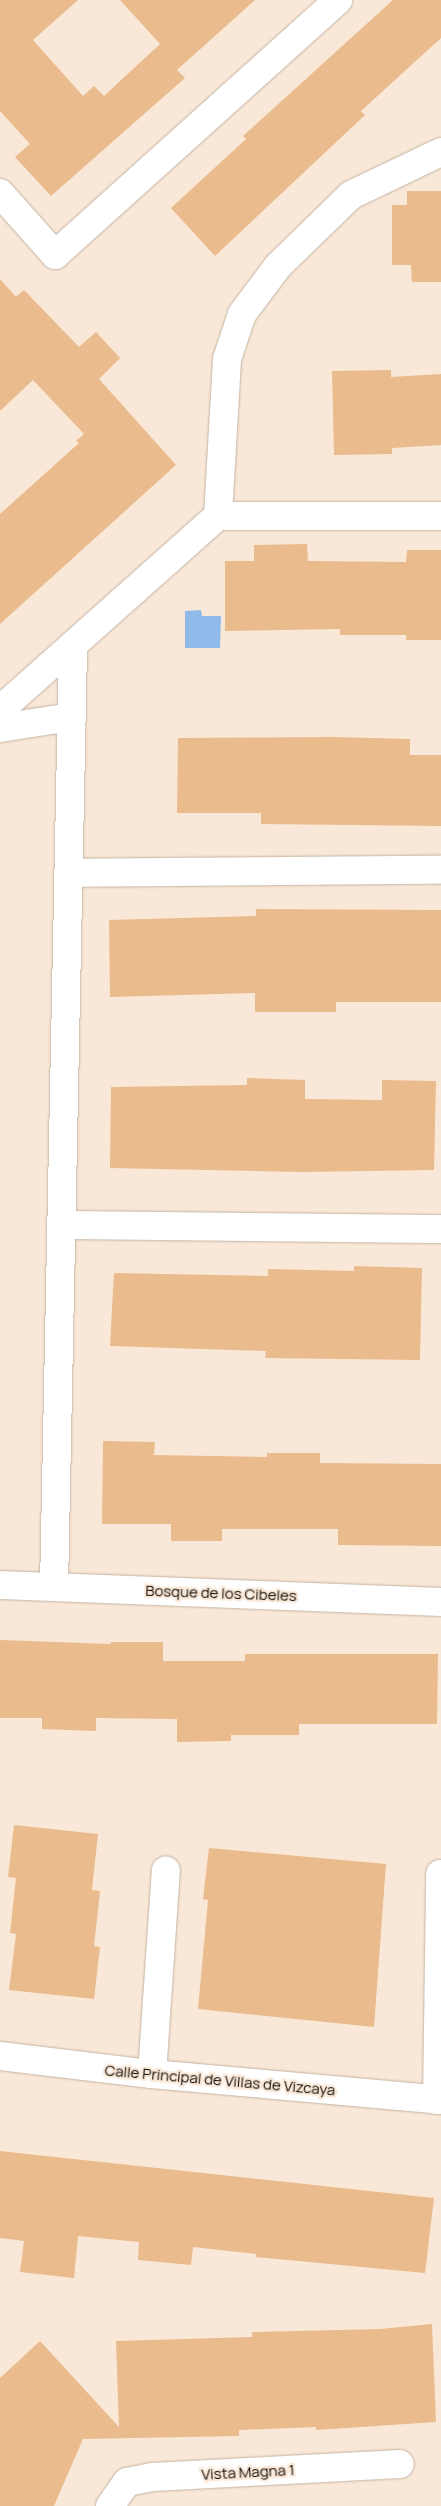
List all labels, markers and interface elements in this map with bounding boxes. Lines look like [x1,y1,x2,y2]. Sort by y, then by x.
street label: Bosque de los Cibeles [145,1581,297,1605]
street label: Calle Principal de Villas de Vizcaya [104,2061,336,2099]
street label: Vista Magna 1 [201,2461,295,2483]

